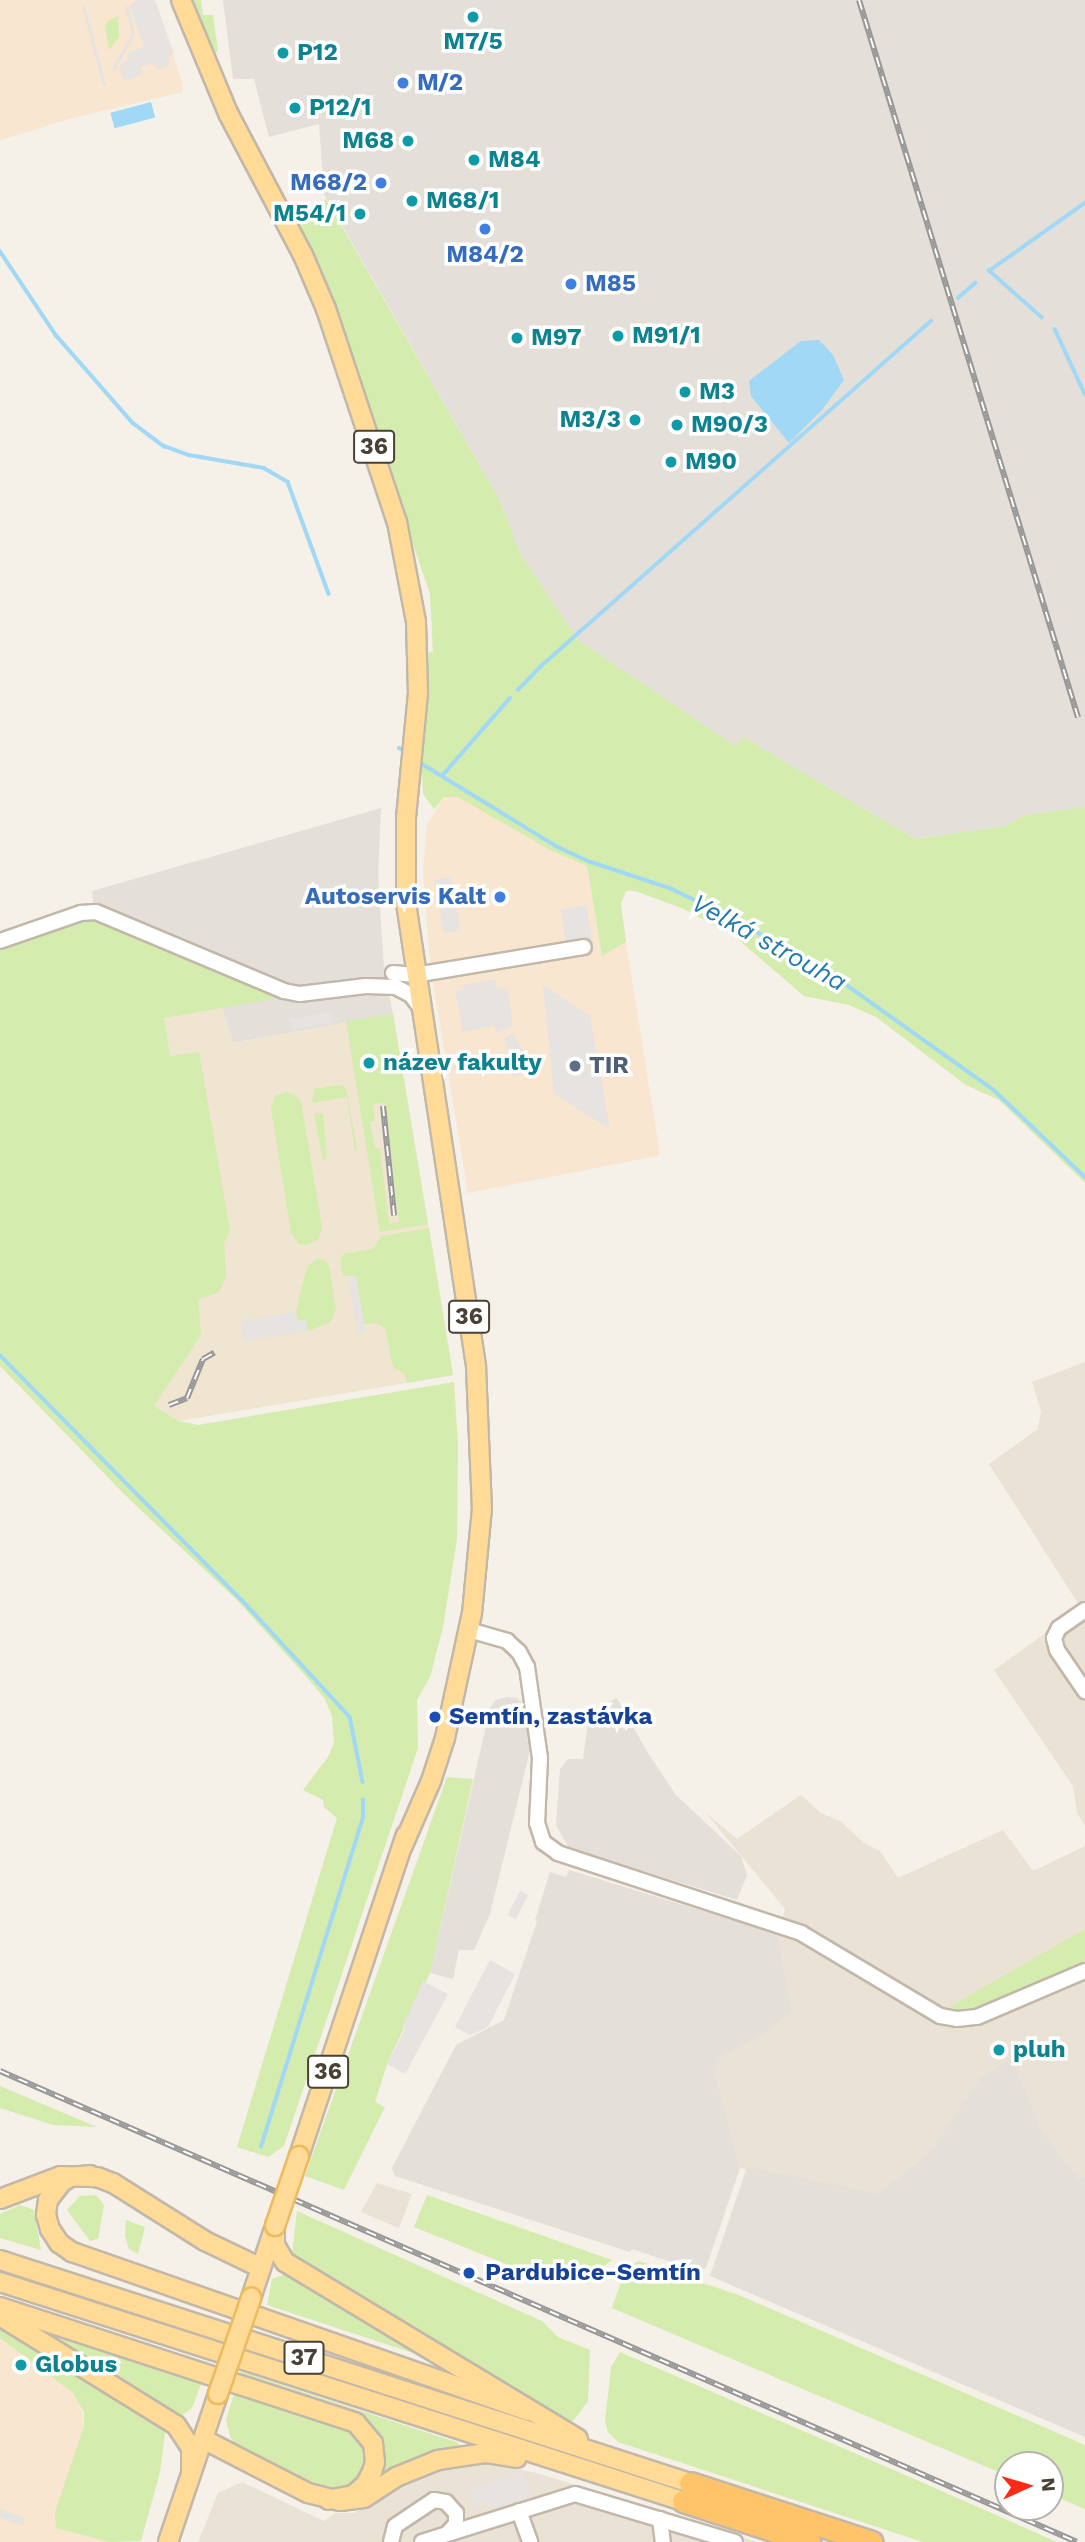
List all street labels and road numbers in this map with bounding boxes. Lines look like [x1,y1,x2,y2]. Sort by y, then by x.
road number: 36 [353,428,395,466]
road number: 36 [448,1298,490,1336]
road number: 36 [307,2052,349,2092]
road number: 37 [283,2338,325,2378]

